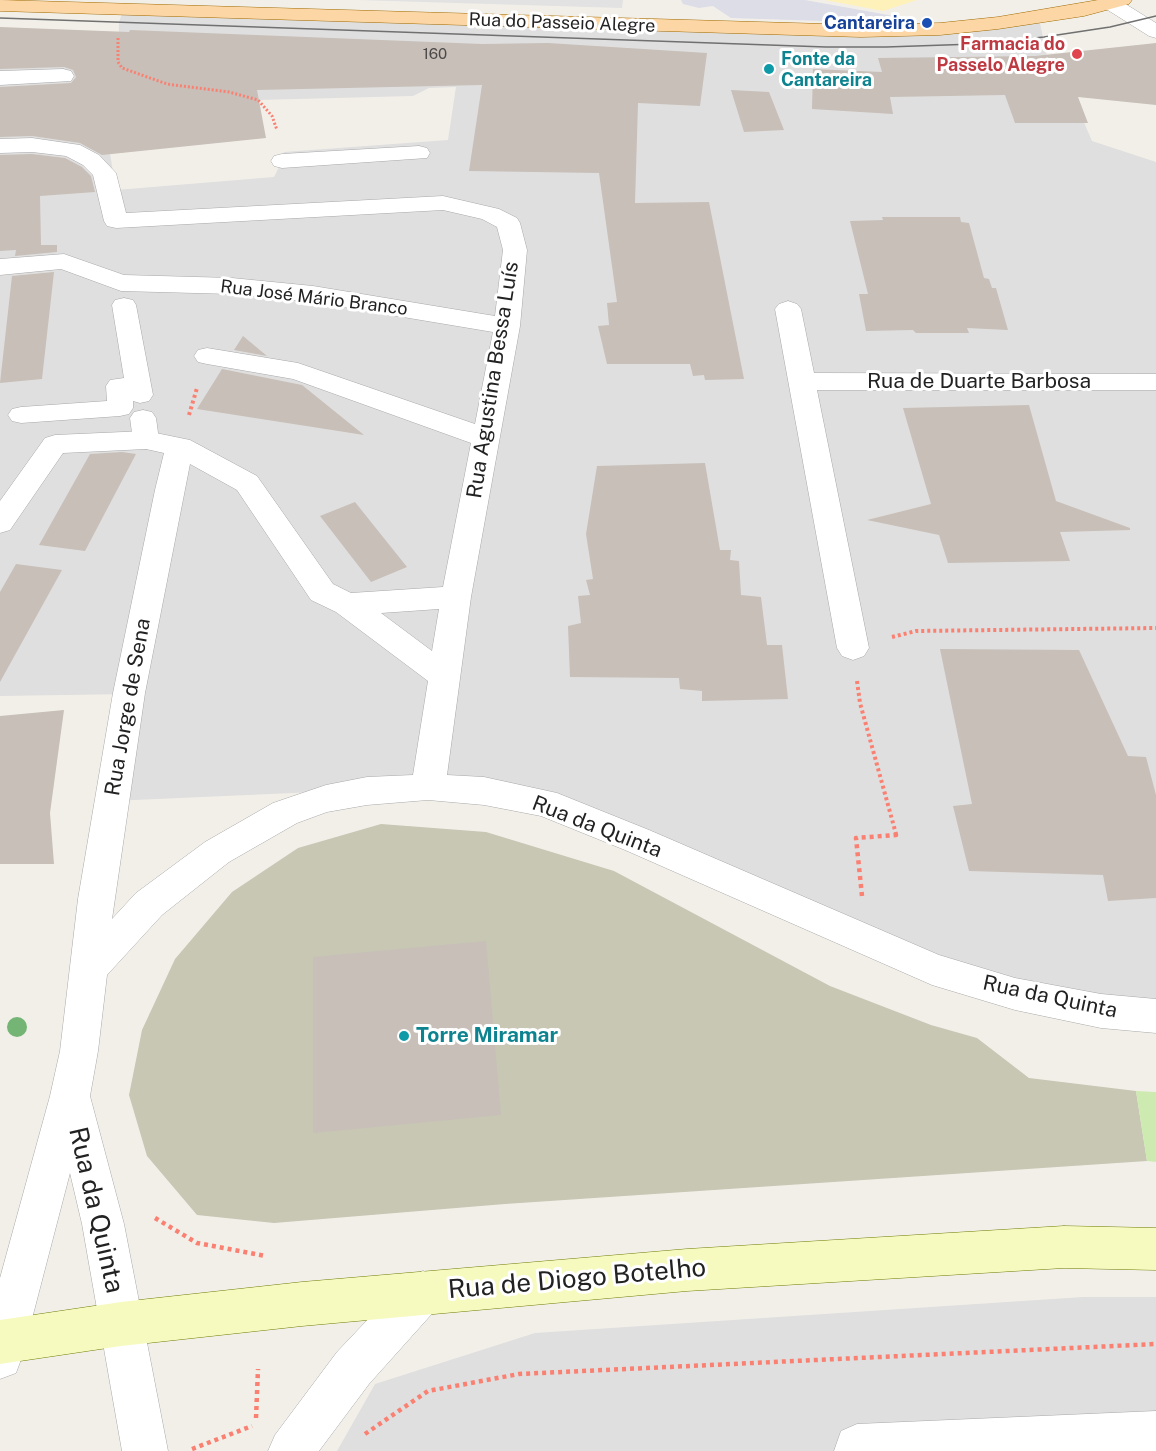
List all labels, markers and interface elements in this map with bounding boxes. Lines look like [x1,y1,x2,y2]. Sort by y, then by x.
street label: Rua do Passeio Alegre [468,9,656,37]
place label: Cantareira [824,12,915,34]
marker: Cantareira [920,16,934,30]
place label: Farmacia do Passelo Alegre [937,33,1065,76]
house number: 160 [423,45,447,63]
marker: Farmacia do Passelo Alegre [1070,47,1084,61]
place label: Fonte da Cantareira [781,48,872,90]
marker: Fonte da Cantareira [762,62,776,76]
street label: Rua Agustina Bessa Luís [462,260,524,500]
street label: Rua José Mário Branco [219,276,409,320]
street label: Rua de Duarte Barbosa [867,369,1091,395]
street label: Rua Jorge de Sena [100,616,156,798]
street label: Rua da Quinta [529,791,665,863]
street label: Rua da Quinta [980,970,1120,1024]
place label: Torre Miramar [416,1023,558,1049]
marker: Torre Miramar [397,1029,411,1043]
street label: Rua da Quinta [62,1124,130,1296]
street label: Rua de Diogo Botelho [447,1252,707,1306]

